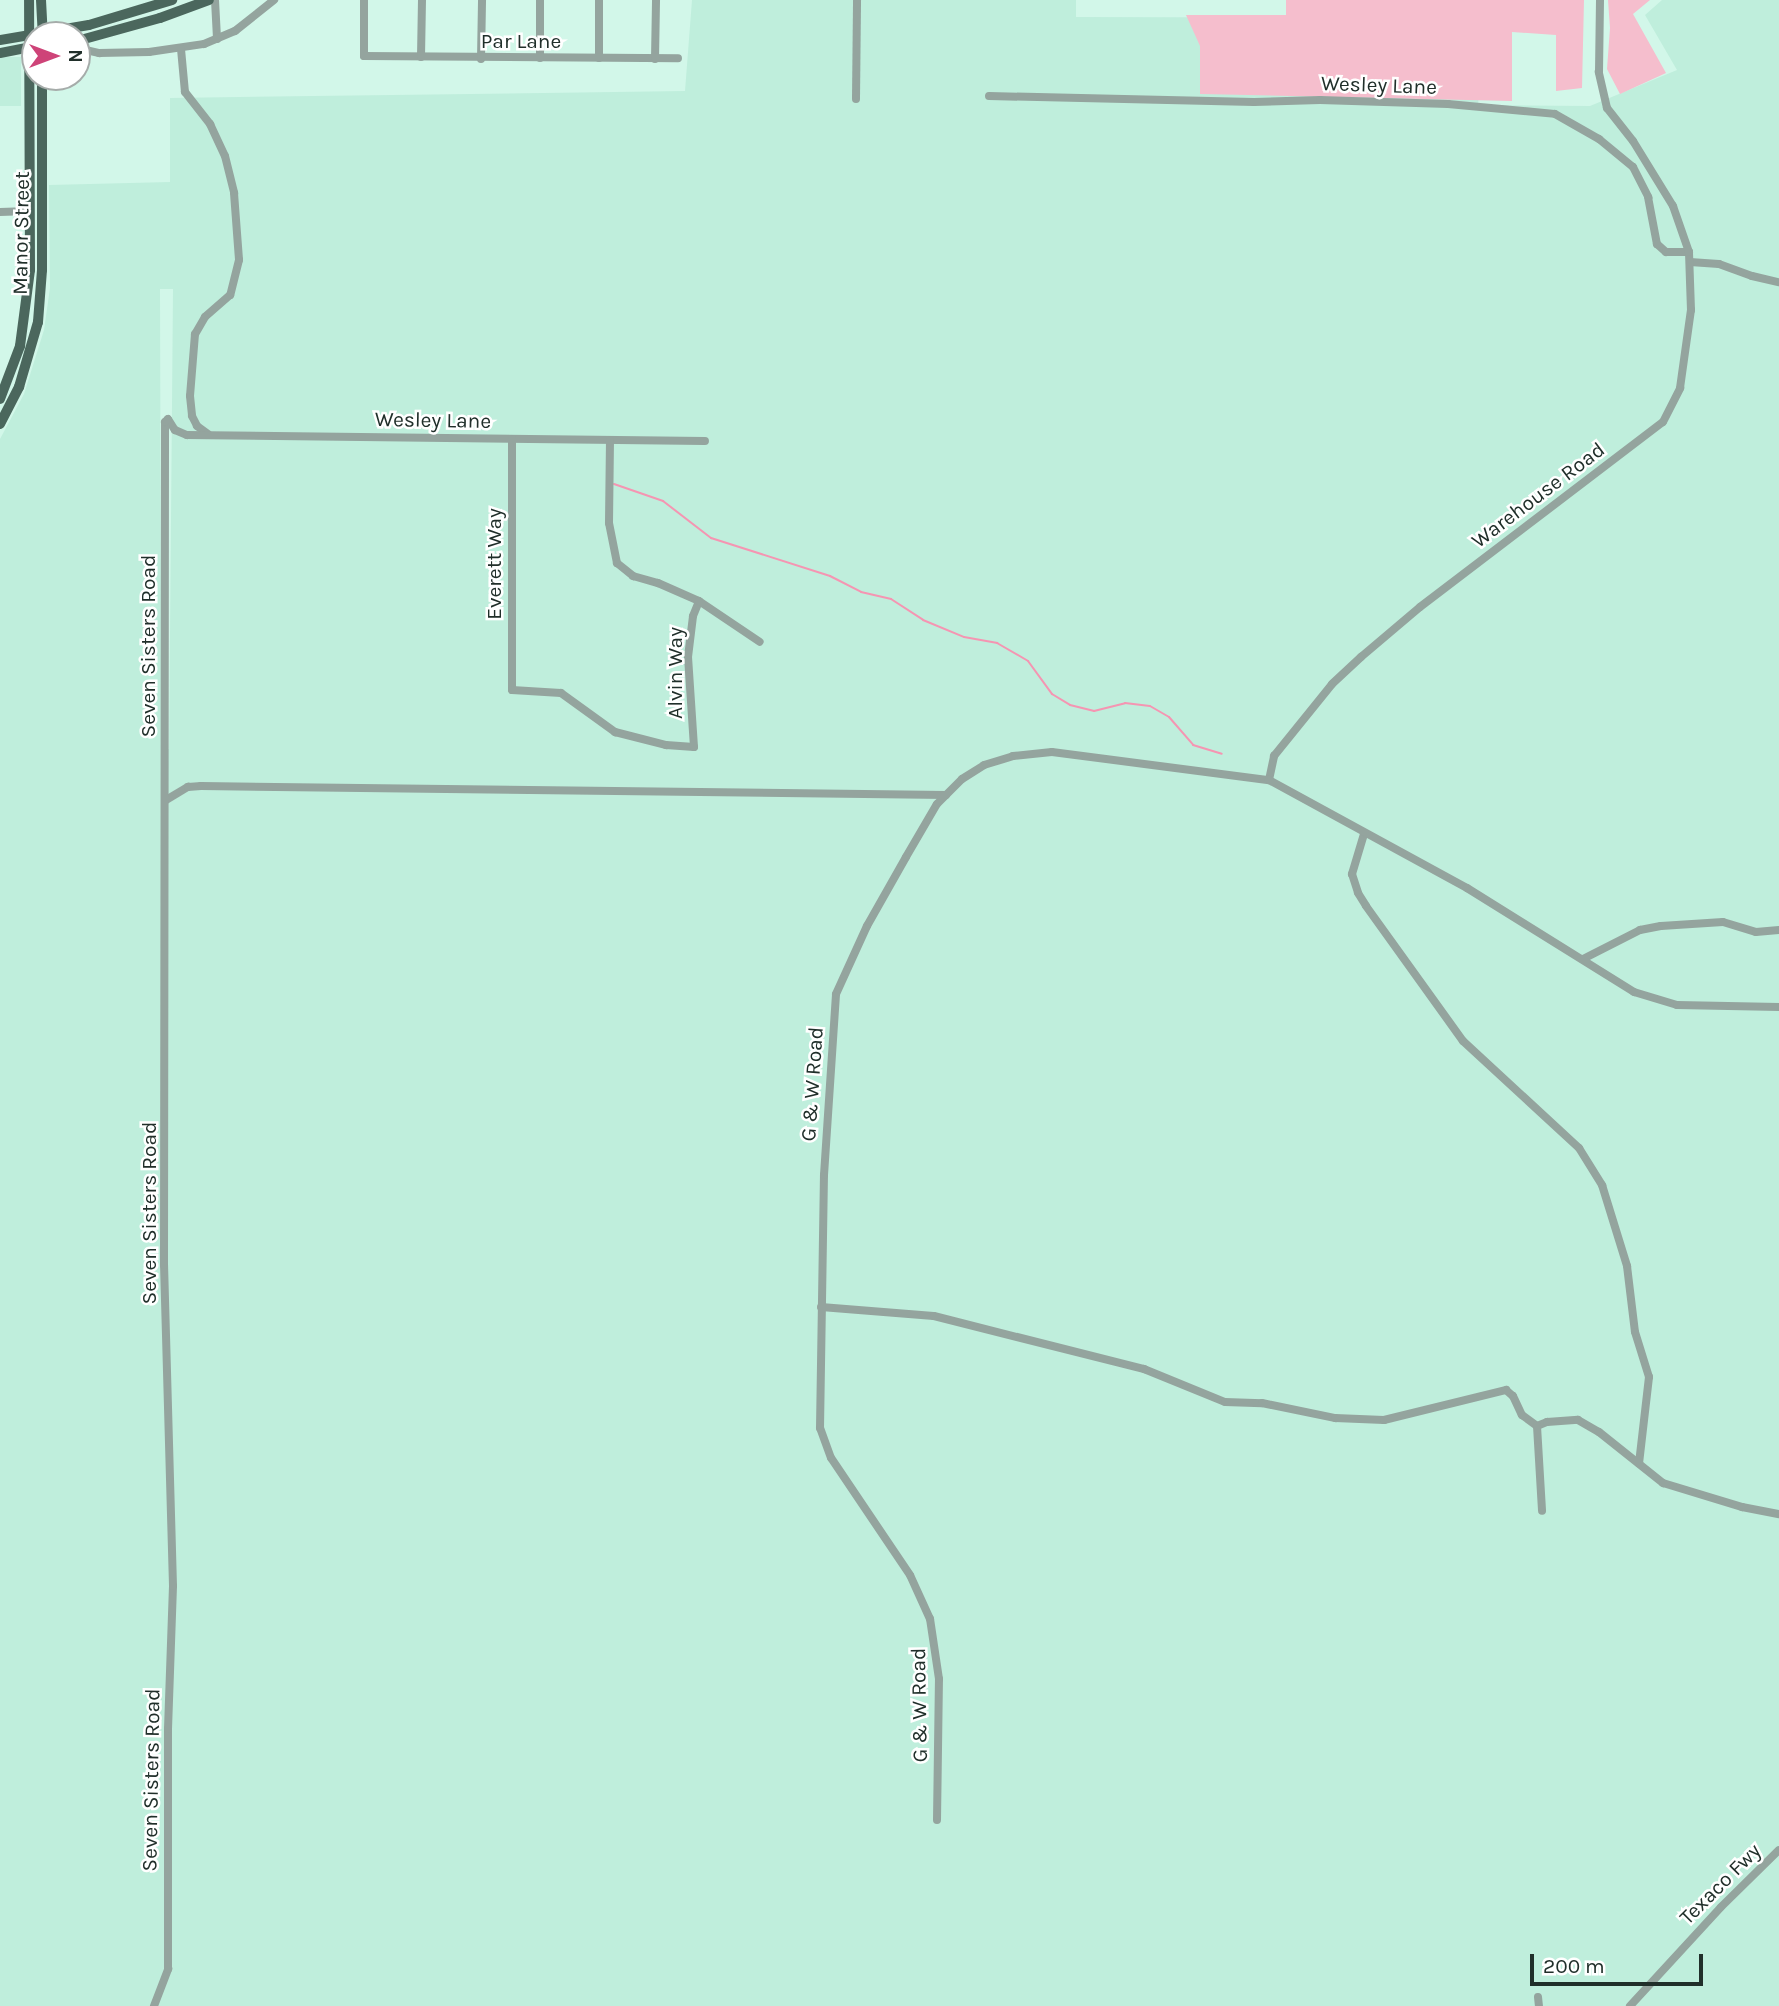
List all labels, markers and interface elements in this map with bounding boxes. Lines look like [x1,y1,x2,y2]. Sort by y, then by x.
north arrow [21,21,91,91]
street label: Par Lane [481,28,561,54]
text: N [64,49,86,63]
street label: Wesley Lane [1321,70,1437,100]
street label: Manor Street [7,171,35,295]
street label: Wesley Lane [375,406,491,434]
street label: Warehouse Road [1467,437,1609,553]
street label: Everett Way [481,508,507,620]
street label: Seven Sisters Road [135,554,161,738]
street label: Alvin Way [662,627,688,719]
street label: G & W Road [795,1026,829,1142]
street label: Seven Sisters Road [136,1121,162,1305]
street label: G & W Road [905,1647,933,1763]
street label: Seven Sisters Road [137,1688,165,1872]
street label: Texaco Fwy [1674,1838,1766,1930]
scale bar [1534,1940,1707,1984]
text: 200 m [1543,1954,1605,1978]

